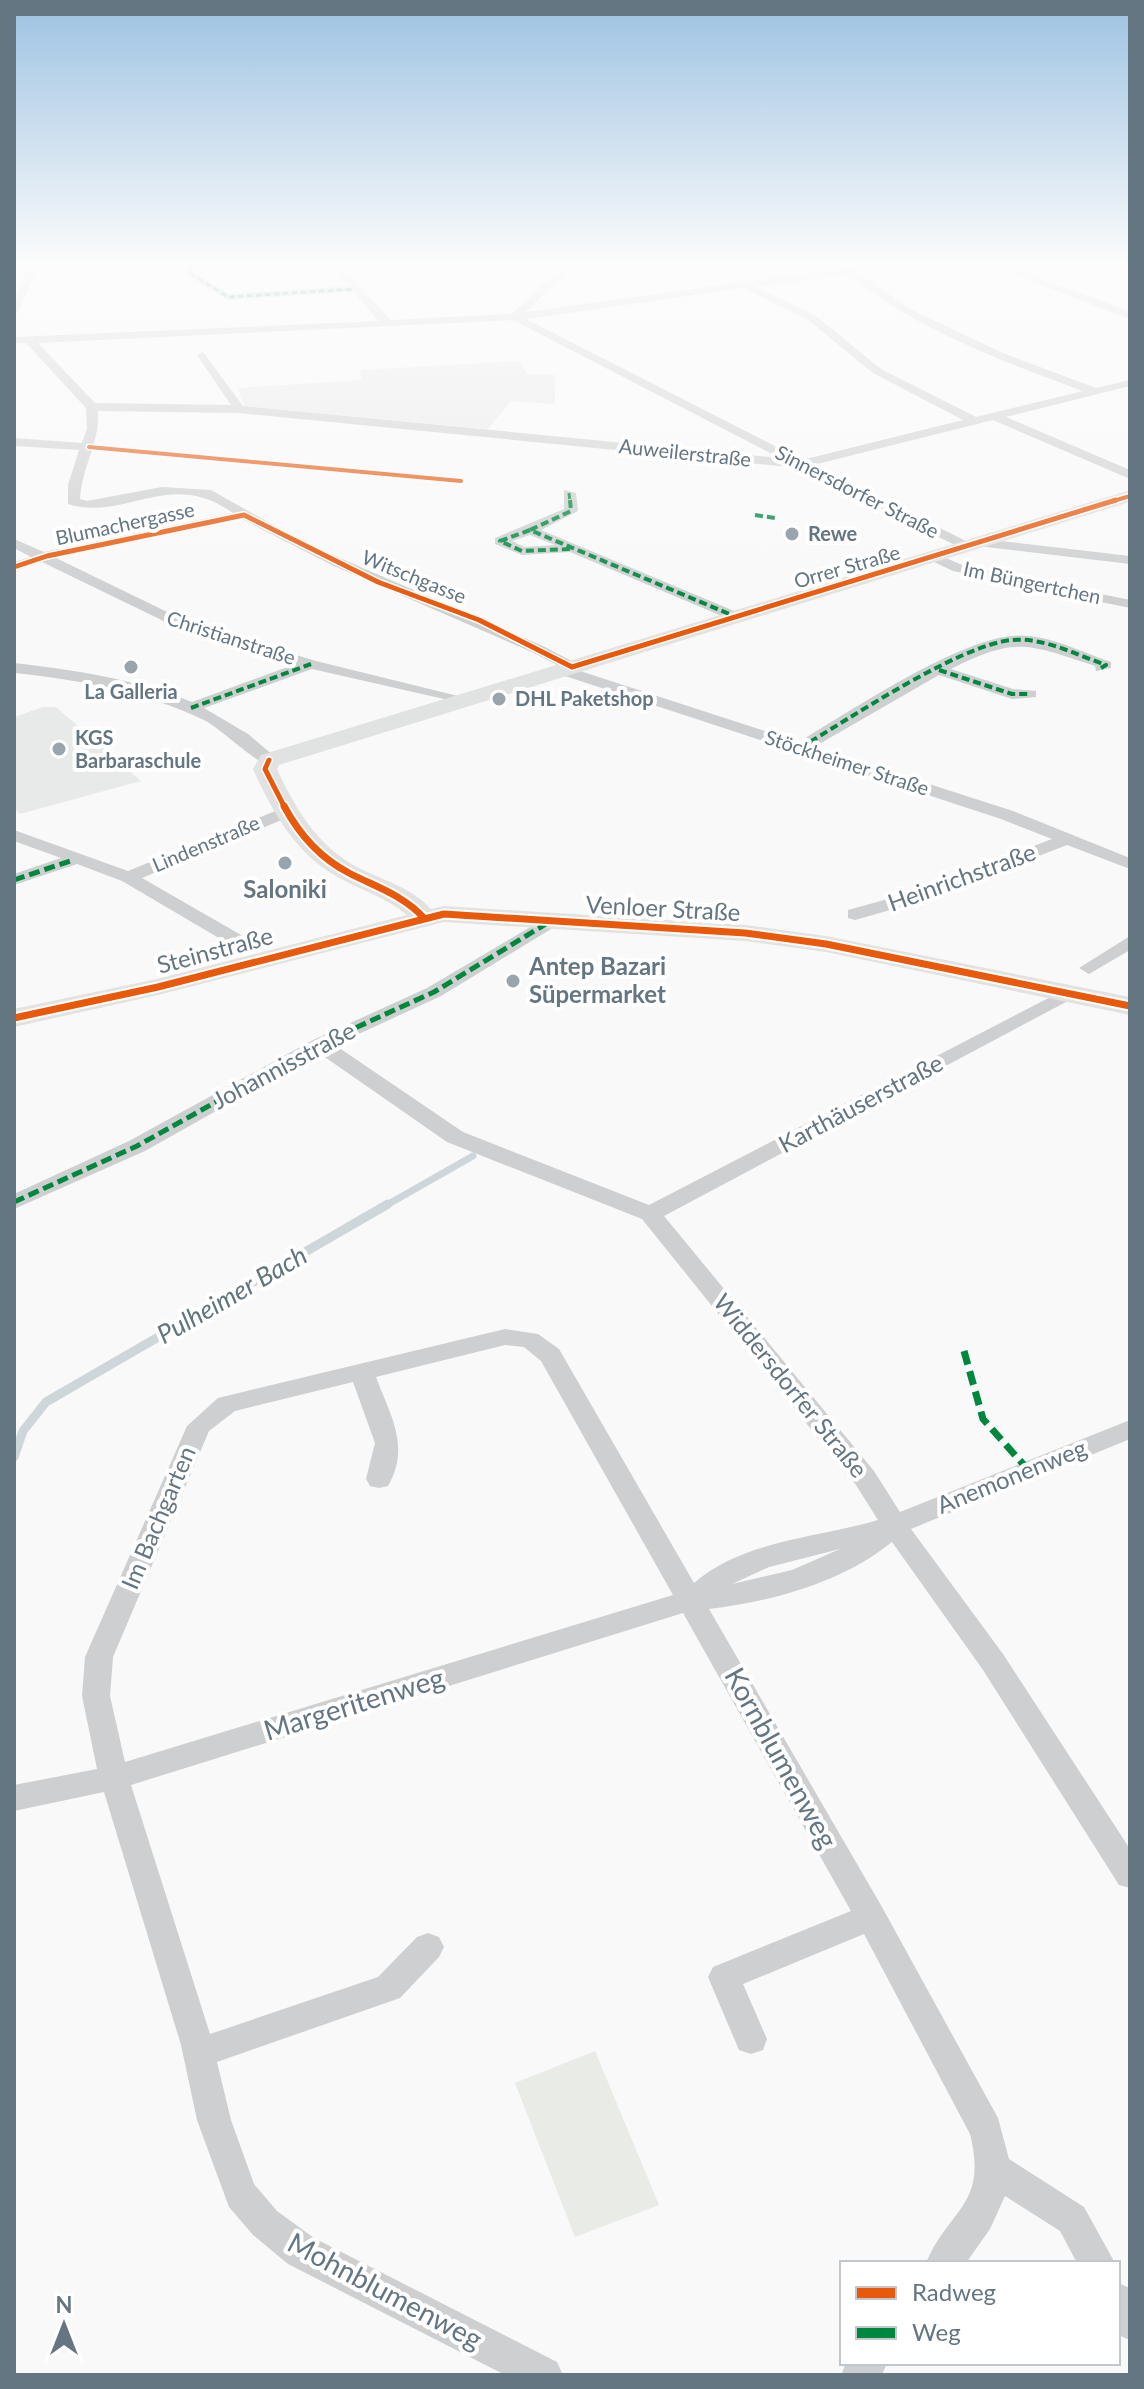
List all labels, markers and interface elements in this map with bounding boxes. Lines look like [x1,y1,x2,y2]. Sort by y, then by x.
street label: Auweilerstraße [618,433,752,471]
street label: Sinnersdorfer Straße [772,440,943,543]
street label: Blumachergasse [53,497,197,549]
place label: Rewe [808,521,858,545]
marker: Rewe [783,525,801,543]
street label: Orrer Straße [791,539,903,593]
street label: Witschgasse [359,544,470,608]
street label: Im Büngertchen [961,556,1103,608]
street label: Christianstraße [164,605,299,669]
marker: La Galleria [122,658,140,676]
place label: La Galleria [84,679,178,703]
place label: DHL Paketshop [515,686,654,710]
marker: DHL Paketshop [490,690,508,708]
street label: Stöckheimer Straße [762,724,932,800]
place label: KGS Barbaraschule [75,725,202,772]
marker: KGS Barbaraschule [50,740,68,758]
street label: Lindenstraße [148,810,263,876]
street label: Heinrichstraße [884,836,1039,917]
marker: Saloniki [276,854,294,872]
place label: Saloniki [243,874,327,903]
street label: Venloer Straße [585,889,741,926]
street label: Steinstraße [153,920,276,979]
place label: Antep Bazari Süpermarket [528,951,666,1008]
marker: Antep Bazari Süpermarket [504,972,522,990]
street label: Johannisstraße [207,1015,360,1114]
street label: Karthäuserstraße [773,1047,947,1158]
water label: Pulheimer Bach [151,1238,312,1350]
street label: Widdersdorfer Straße [708,1287,874,1483]
street label: Anemonenweg [932,1432,1091,1519]
street label: Im Bachgarten [115,1442,201,1593]
street label: Margeritenweg [259,1659,448,1747]
street label: Kornblumenweg [718,1661,846,1854]
street label: Mohnblumenweg [283,2225,488,2356]
legend [840,2261,1120,2365]
text: Radweg [912,2277,996,2306]
north arrow [24,2285,104,2365]
text: N [56,2291,72,2318]
text: Weg [912,2317,961,2346]

